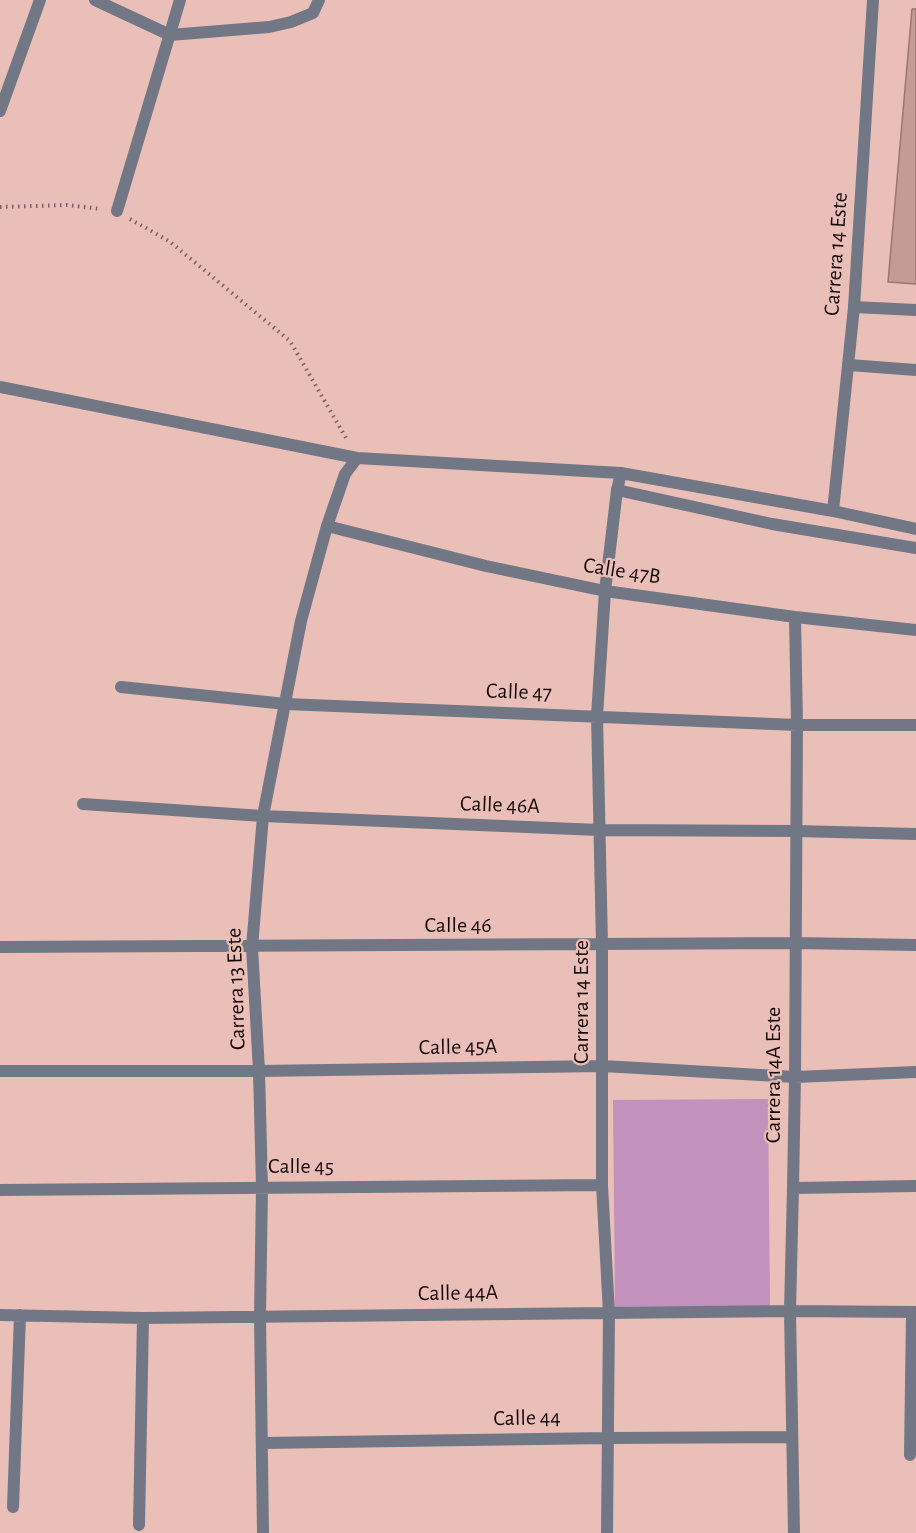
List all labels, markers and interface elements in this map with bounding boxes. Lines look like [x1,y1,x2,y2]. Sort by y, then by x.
street label: Carrera 14 Este [819,191,853,317]
street label: Calle 47B [582,552,662,590]
street label: Calle 47 [486,678,552,706]
street label: Calle 46A [460,790,540,820]
street label: Calle 46 [424,912,492,938]
street label: Carrera 13 Este [221,927,251,1051]
street label: Carrera 14 Este [568,940,594,1064]
street label: Carrera 14A Este [760,1007,786,1143]
street label: Calle 45A [418,1033,498,1061]
street label: Calle 45 [268,1153,334,1179]
street label: Calle 44A [418,1279,498,1307]
street label: Calle 44 [493,1404,561,1432]

